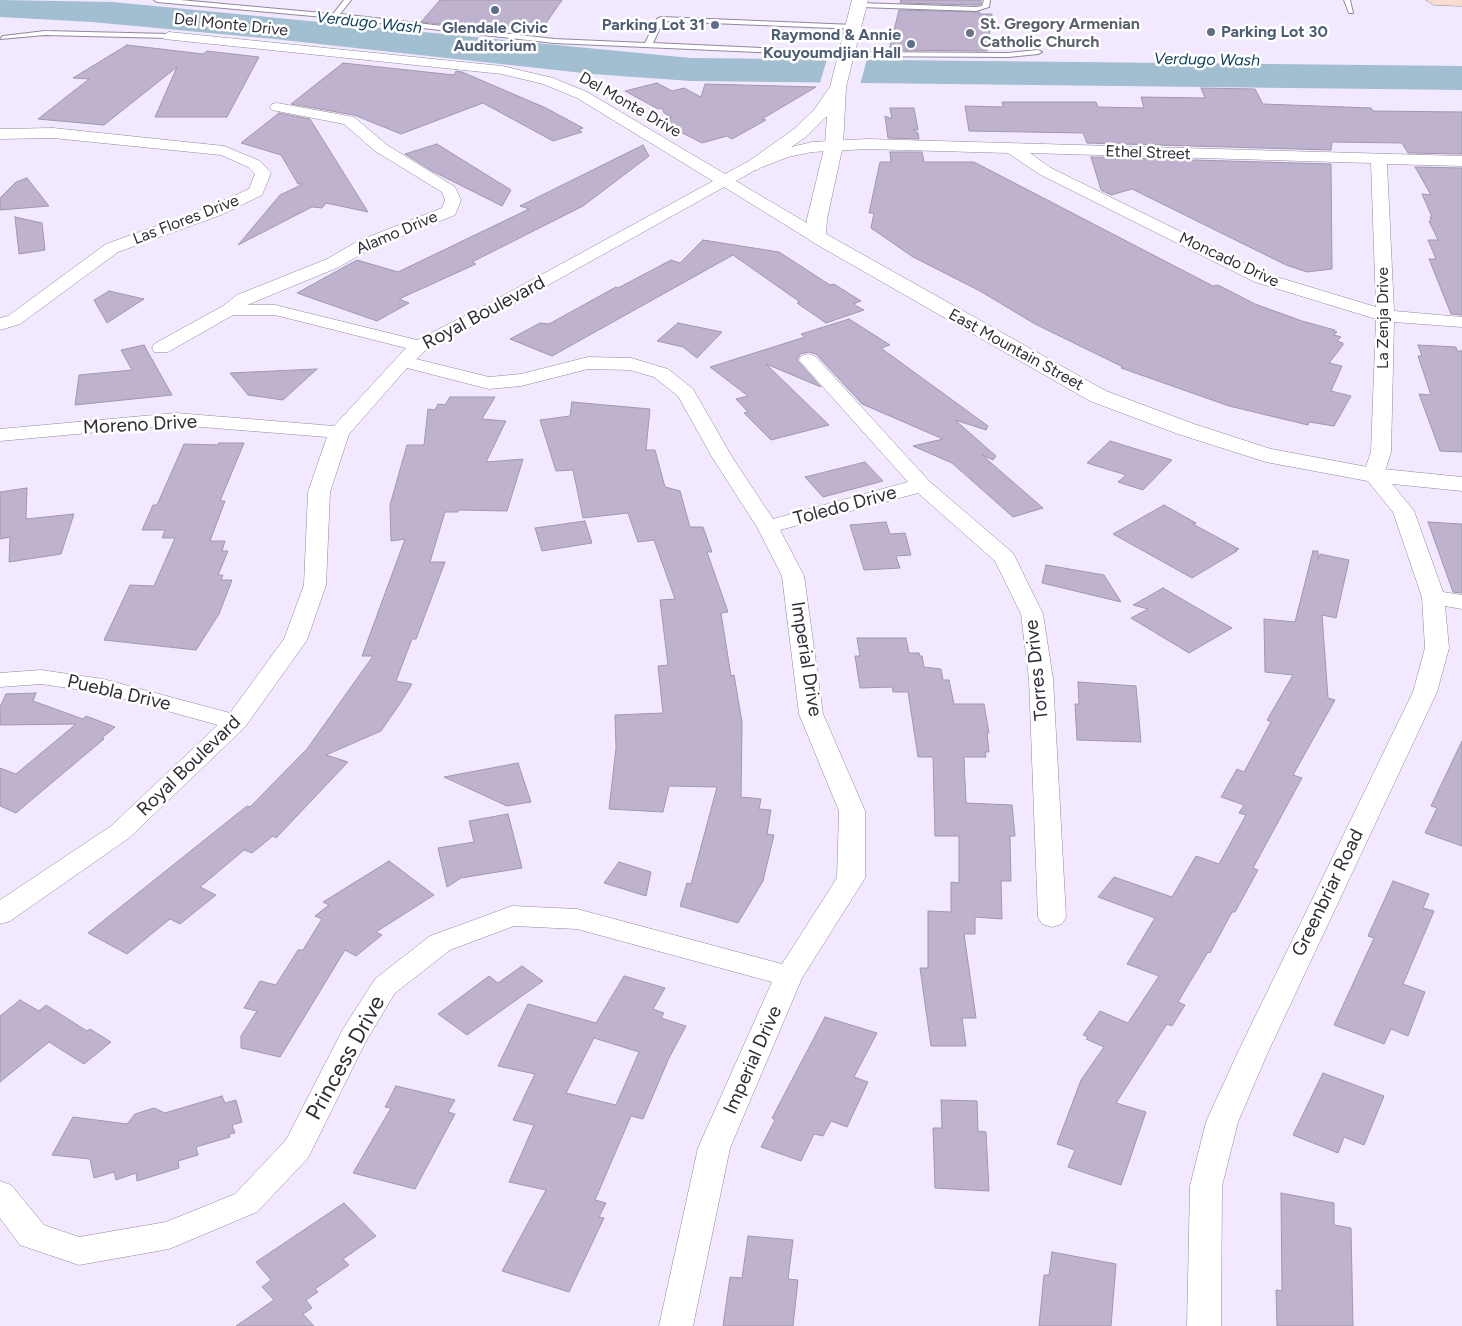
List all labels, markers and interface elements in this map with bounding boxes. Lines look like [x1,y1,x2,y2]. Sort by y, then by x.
marker: Glendale Civic Auditorium [489,4,501,16]
water label: Verdugo Wash [315,8,423,38]
street label: Del Monte Drive [173,9,289,41]
place label: St. Gregory Armenian Catholic Church [980,14,1140,52]
place label: Parking Lot 31 [602,15,705,35]
place label: Glendale Civic Auditorium [442,18,548,56]
marker: Parking Lot 31 [709,19,721,31]
place label: Parking Lot 30 [1221,22,1328,42]
place label: Raymond & Annie Kouyoumdjian Hall [763,25,901,63]
marker: Parking Lot 30 [1205,26,1217,38]
marker: St. Gregory Armenian Catholic Church [964,27,976,39]
marker: Raymond & Annie Kouyoumdjian Hall [905,38,917,50]
water label: Verdugo Wash [1154,49,1260,71]
street label: Del Monte Drive [576,68,684,142]
street label: Ethel Street [1105,142,1191,164]
street label: Las Flores Drive [130,191,242,249]
street label: Alamo Drive [354,207,440,259]
street label: Moncado Drive [1176,228,1282,292]
street label: La Zenja Drive [1373,267,1393,369]
street label: Royal Boulevard [419,271,549,355]
street label: East Mountain Street [945,305,1087,395]
street label: Moreno Drive [82,411,198,439]
street label: Toledo Drive [791,481,899,531]
street label: Imperial Drive [786,600,826,718]
street label: Torres Drive [1020,619,1054,721]
street label: Puebla Drive [65,670,173,716]
street label: Royal Boulevard [132,711,246,821]
street label: Greenbriar Road [1287,826,1369,960]
street label: Princess Drive [301,991,391,1125]
street label: Imperial Drive [719,1002,787,1118]

